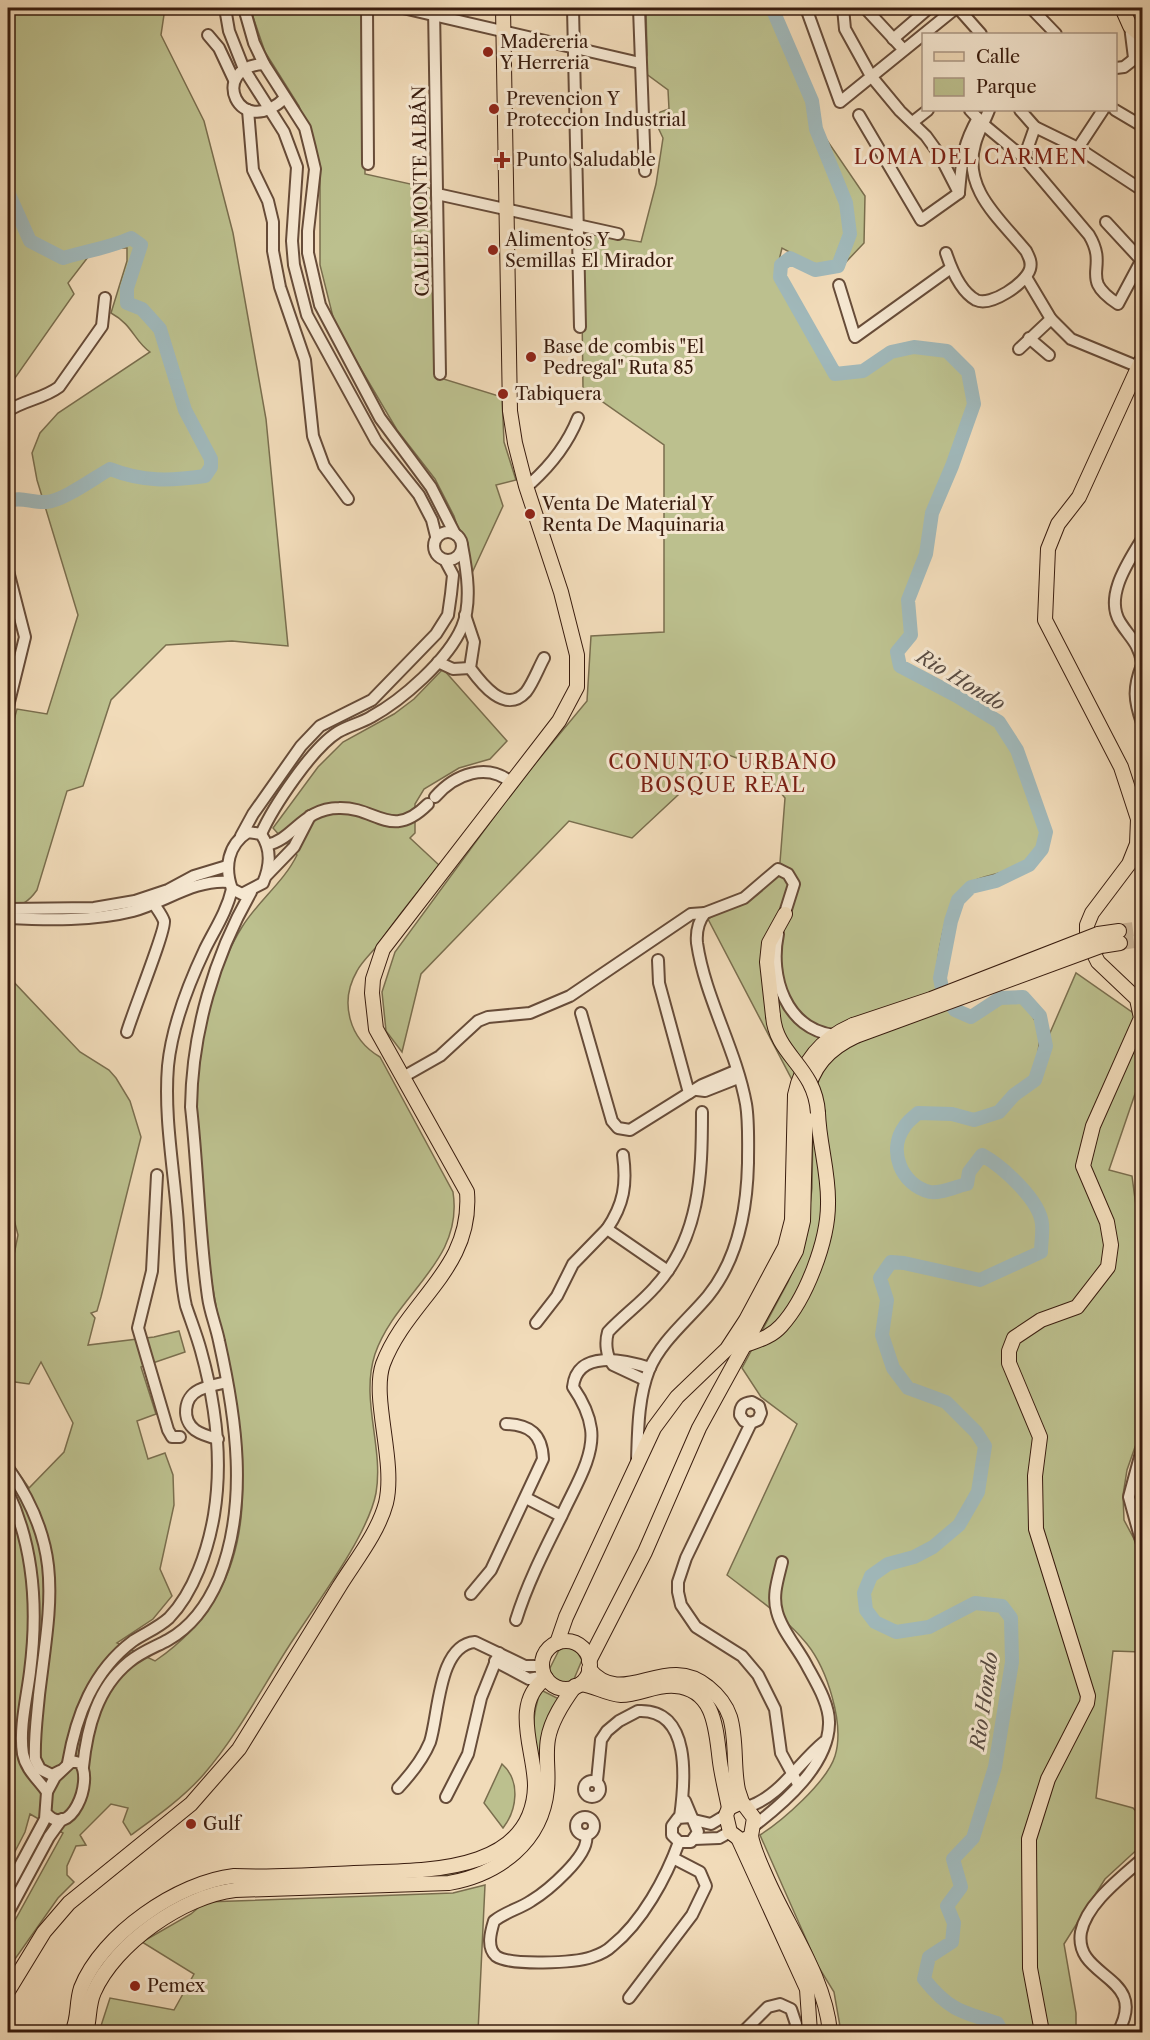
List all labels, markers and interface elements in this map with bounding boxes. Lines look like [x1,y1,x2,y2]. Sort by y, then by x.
place label: Madereria Y Herreria [499,31,590,74]
legend [922,33,1117,111]
marker: Madereria Y Herreria [481,45,495,59]
text: Calle [976,46,1020,68]
text: Parque [976,76,1037,98]
street label: CALLE MONTE ALBÁN [407,85,434,297]
place label: Prevencion Y Proteccion Industrial [506,88,686,131]
marker: Prevencion Y Proteccion Industrial [487,102,501,116]
district label: LOMA DEL CARMEN [854,145,1088,169]
place label: Punto Saludable [516,149,656,171]
marker: Punto Saludable [493,151,511,169]
place label: Alimentos Y Semillas El Mirador [504,229,674,272]
marker: Alimentos Y Semillas El Mirador [486,243,500,257]
place label: Base de combis "El Pedregal" Ruta 85 [543,336,704,379]
marker: Base de combis "El Pedregal" Ruta 85 [524,350,538,364]
place label: Tabiquera [515,383,602,405]
marker: Tabiquera [496,387,510,401]
place label: Venta De Material Y Renta De Maquinaria [541,493,725,536]
marker: Venta De Material Y Renta De Maquinaria [523,507,537,521]
water label: Rio Hondo [911,643,1009,716]
district label: CONUNTO URBANO BOSQUE REAL [608,750,838,797]
water label: Rio Hondo [965,1650,1003,1754]
place label: Gulf [203,1813,243,1835]
marker: Gulf [184,1817,198,1831]
place label: Pemex [147,1975,206,1997]
marker: Pemex [128,1979,142,1993]

